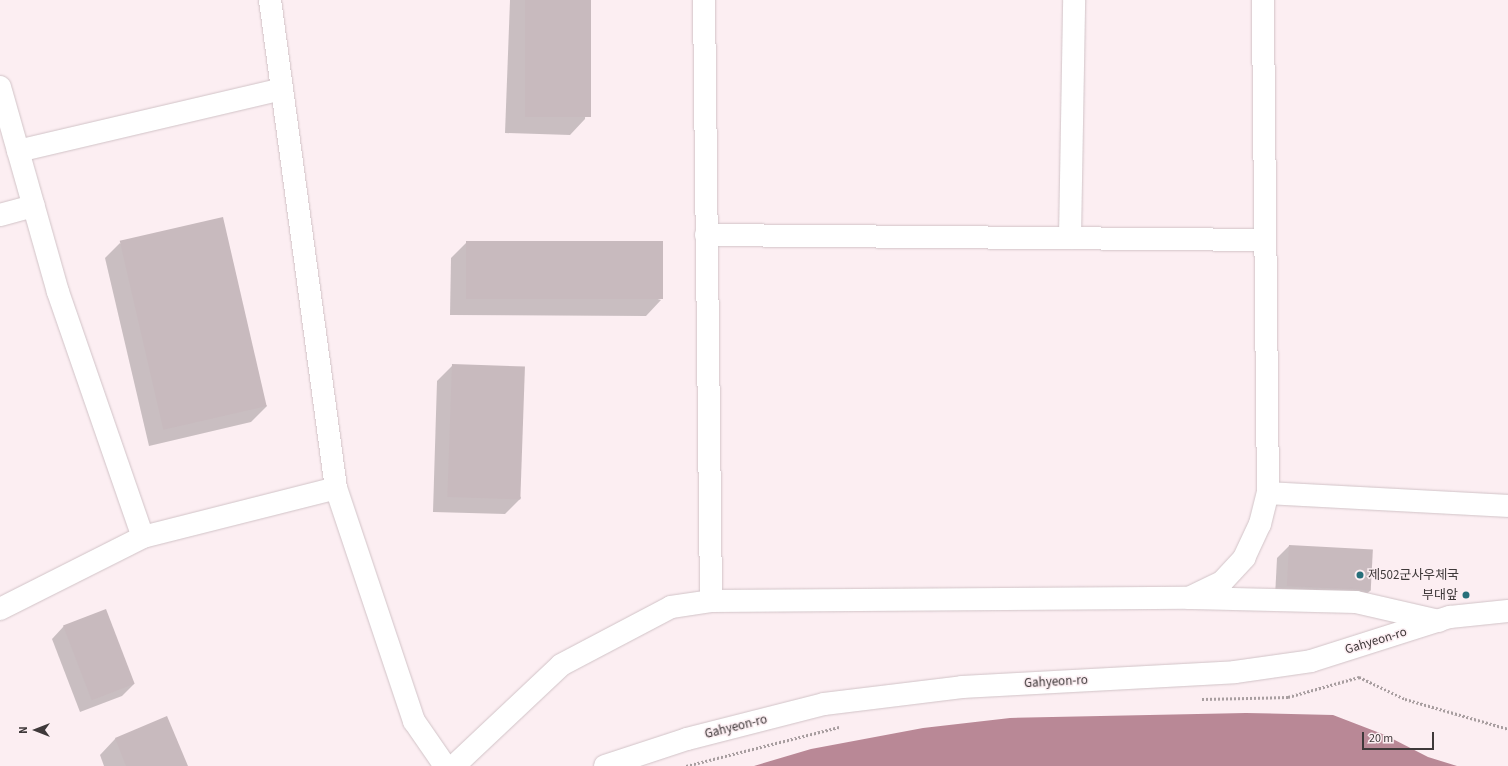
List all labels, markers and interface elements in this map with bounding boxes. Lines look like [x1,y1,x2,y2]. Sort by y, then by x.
place label: 제502군사우체국 [1368,567,1459,583]
marker: 제502군사우체국 [1355,570,1365,580]
place label: 부대앞 [1422,587,1458,603]
marker: 부대앞 [1461,590,1471,600]
street label: Gahyeon-ro [1343,624,1409,658]
street label: Gahyeon-ro [1024,673,1088,691]
north arrow [16,710,56,750]
street label: Gahyeon-ro [703,712,769,742]
scale bar [1364,724,1436,750]
text: N [16,726,31,734]
text: 20 m [1369,730,1393,747]

